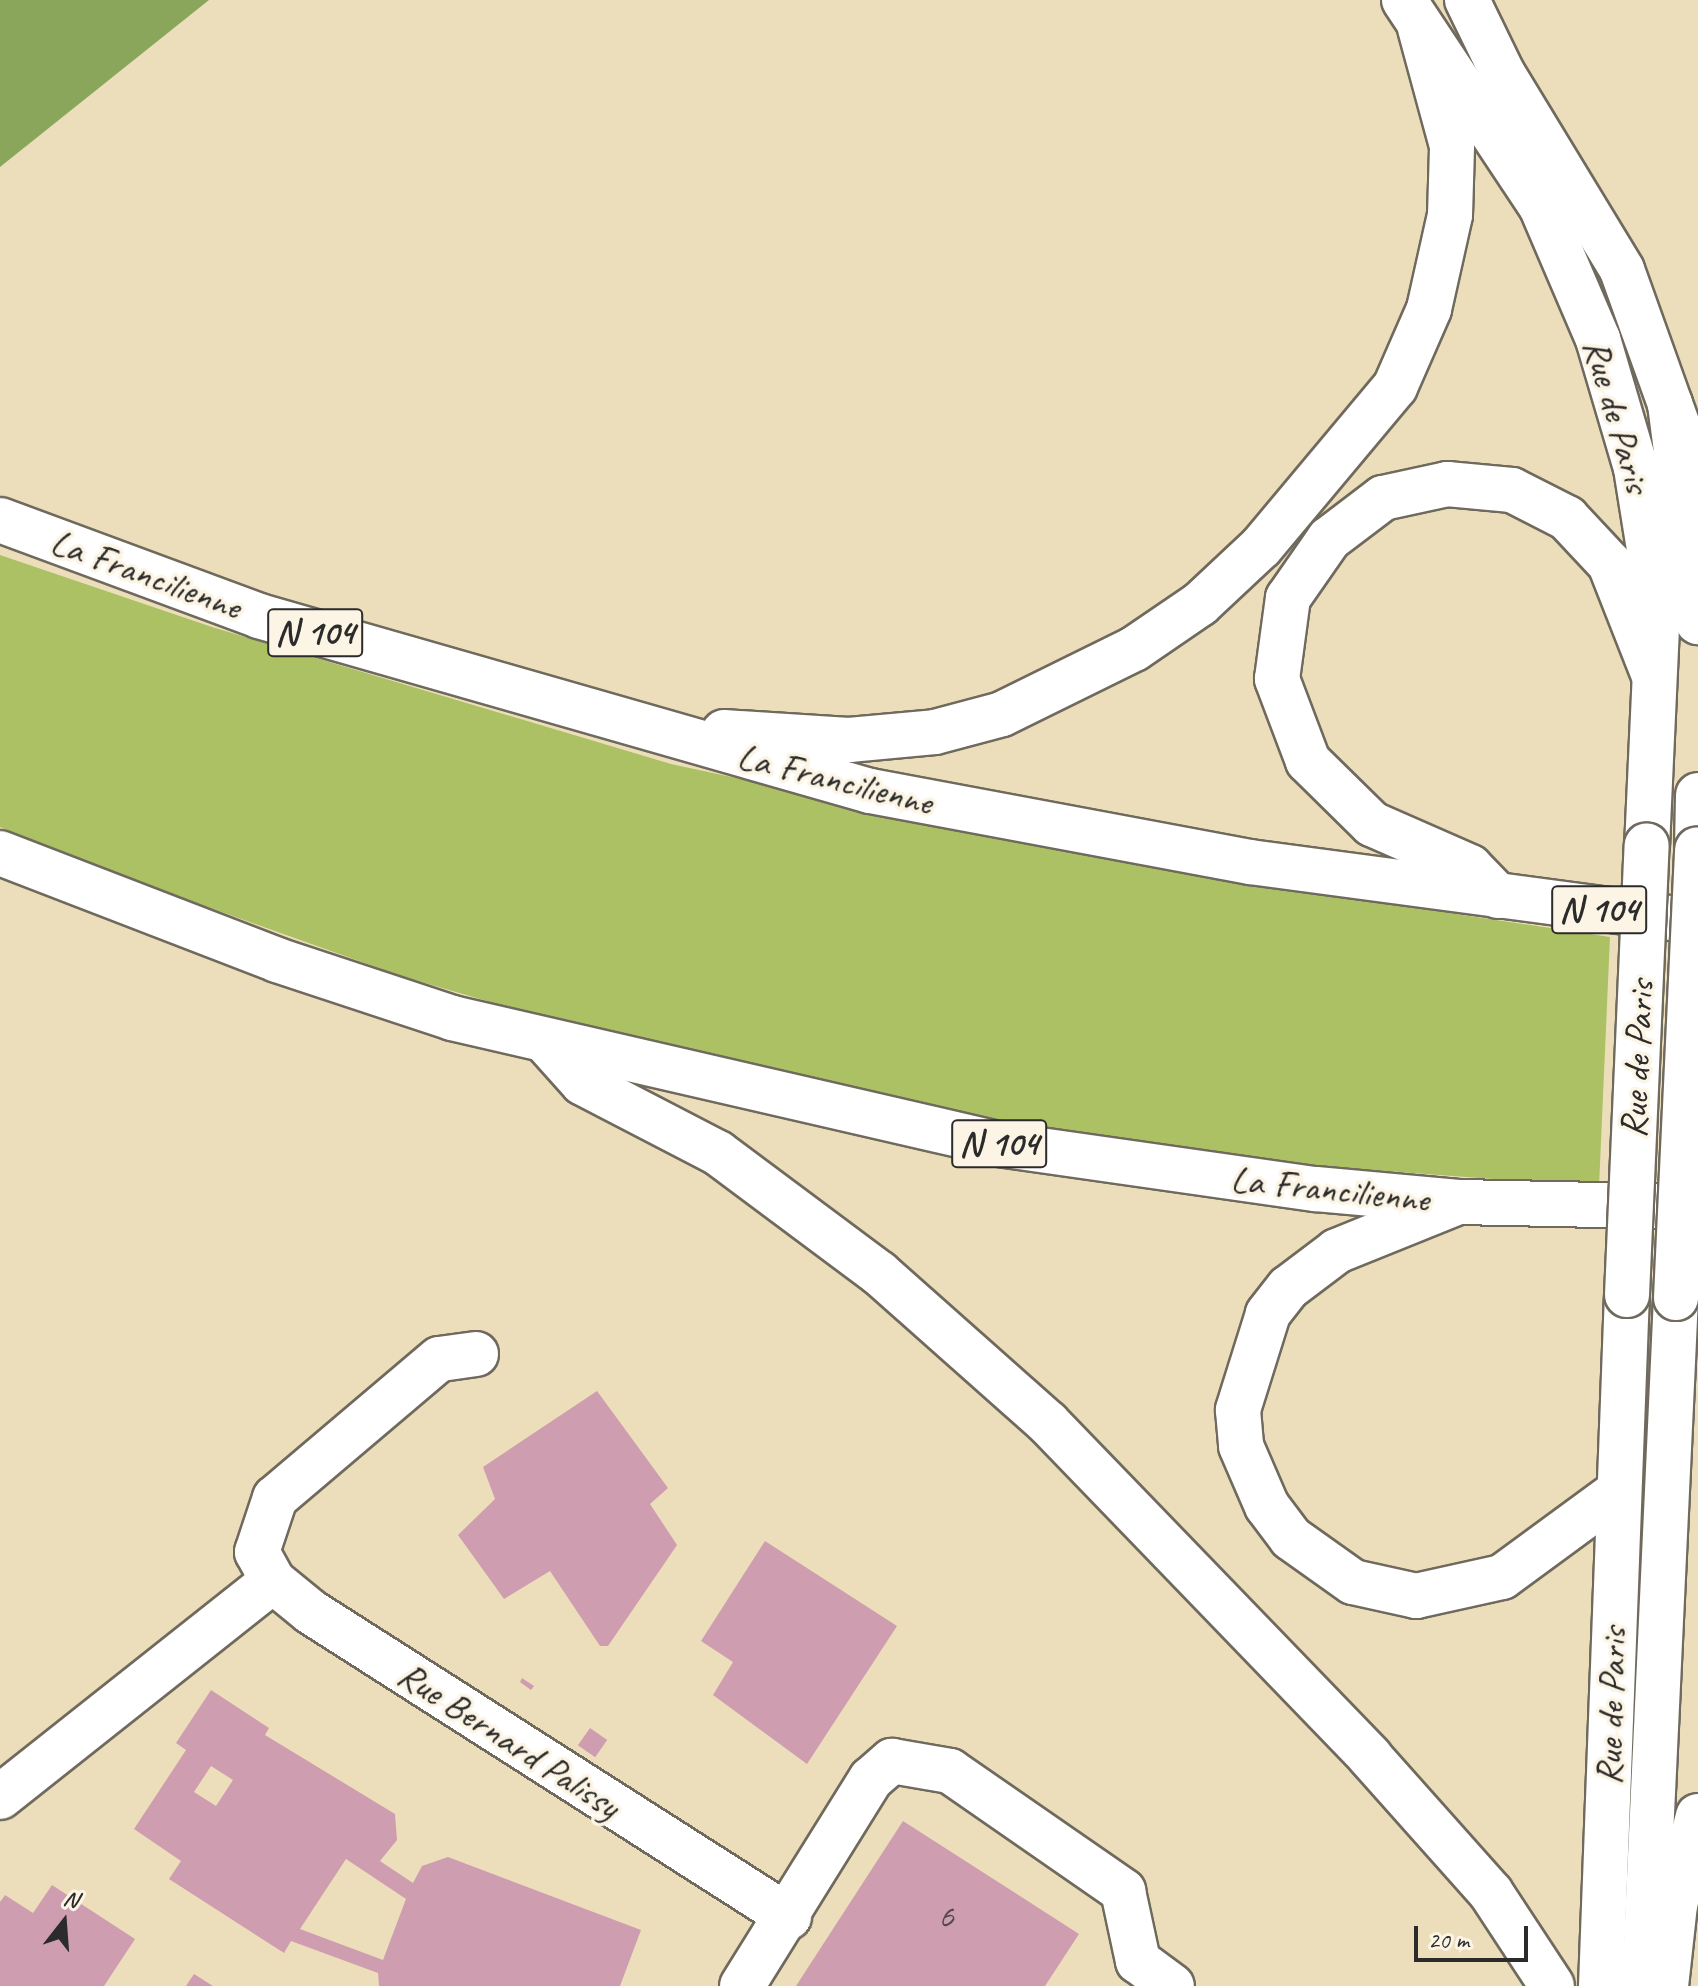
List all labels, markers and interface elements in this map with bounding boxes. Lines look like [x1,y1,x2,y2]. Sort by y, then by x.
street label: Rue de Paris [1573,334,1661,498]
street label: La Francilienne [44,518,248,630]
road number: N 104 [267,601,363,665]
street label: La Francilienne [733,733,937,825]
road number: N 104 [1551,878,1647,942]
street label: Rue de Paris [1610,979,1664,1139]
road number: N 104 [951,1112,1047,1176]
street label: La Francilienne [1228,1156,1432,1222]
street label: Rue de Paris [1585,1626,1637,1786]
street label: Rue Bernard Palissy [389,1651,629,1829]
north arrow [24,1882,104,1962]
text: N [60,1884,82,1914]
house number: 6 [938,1896,954,1936]
scale bar [1418,1910,1532,1960]
text: 20 m [1428,1925,1469,1955]

